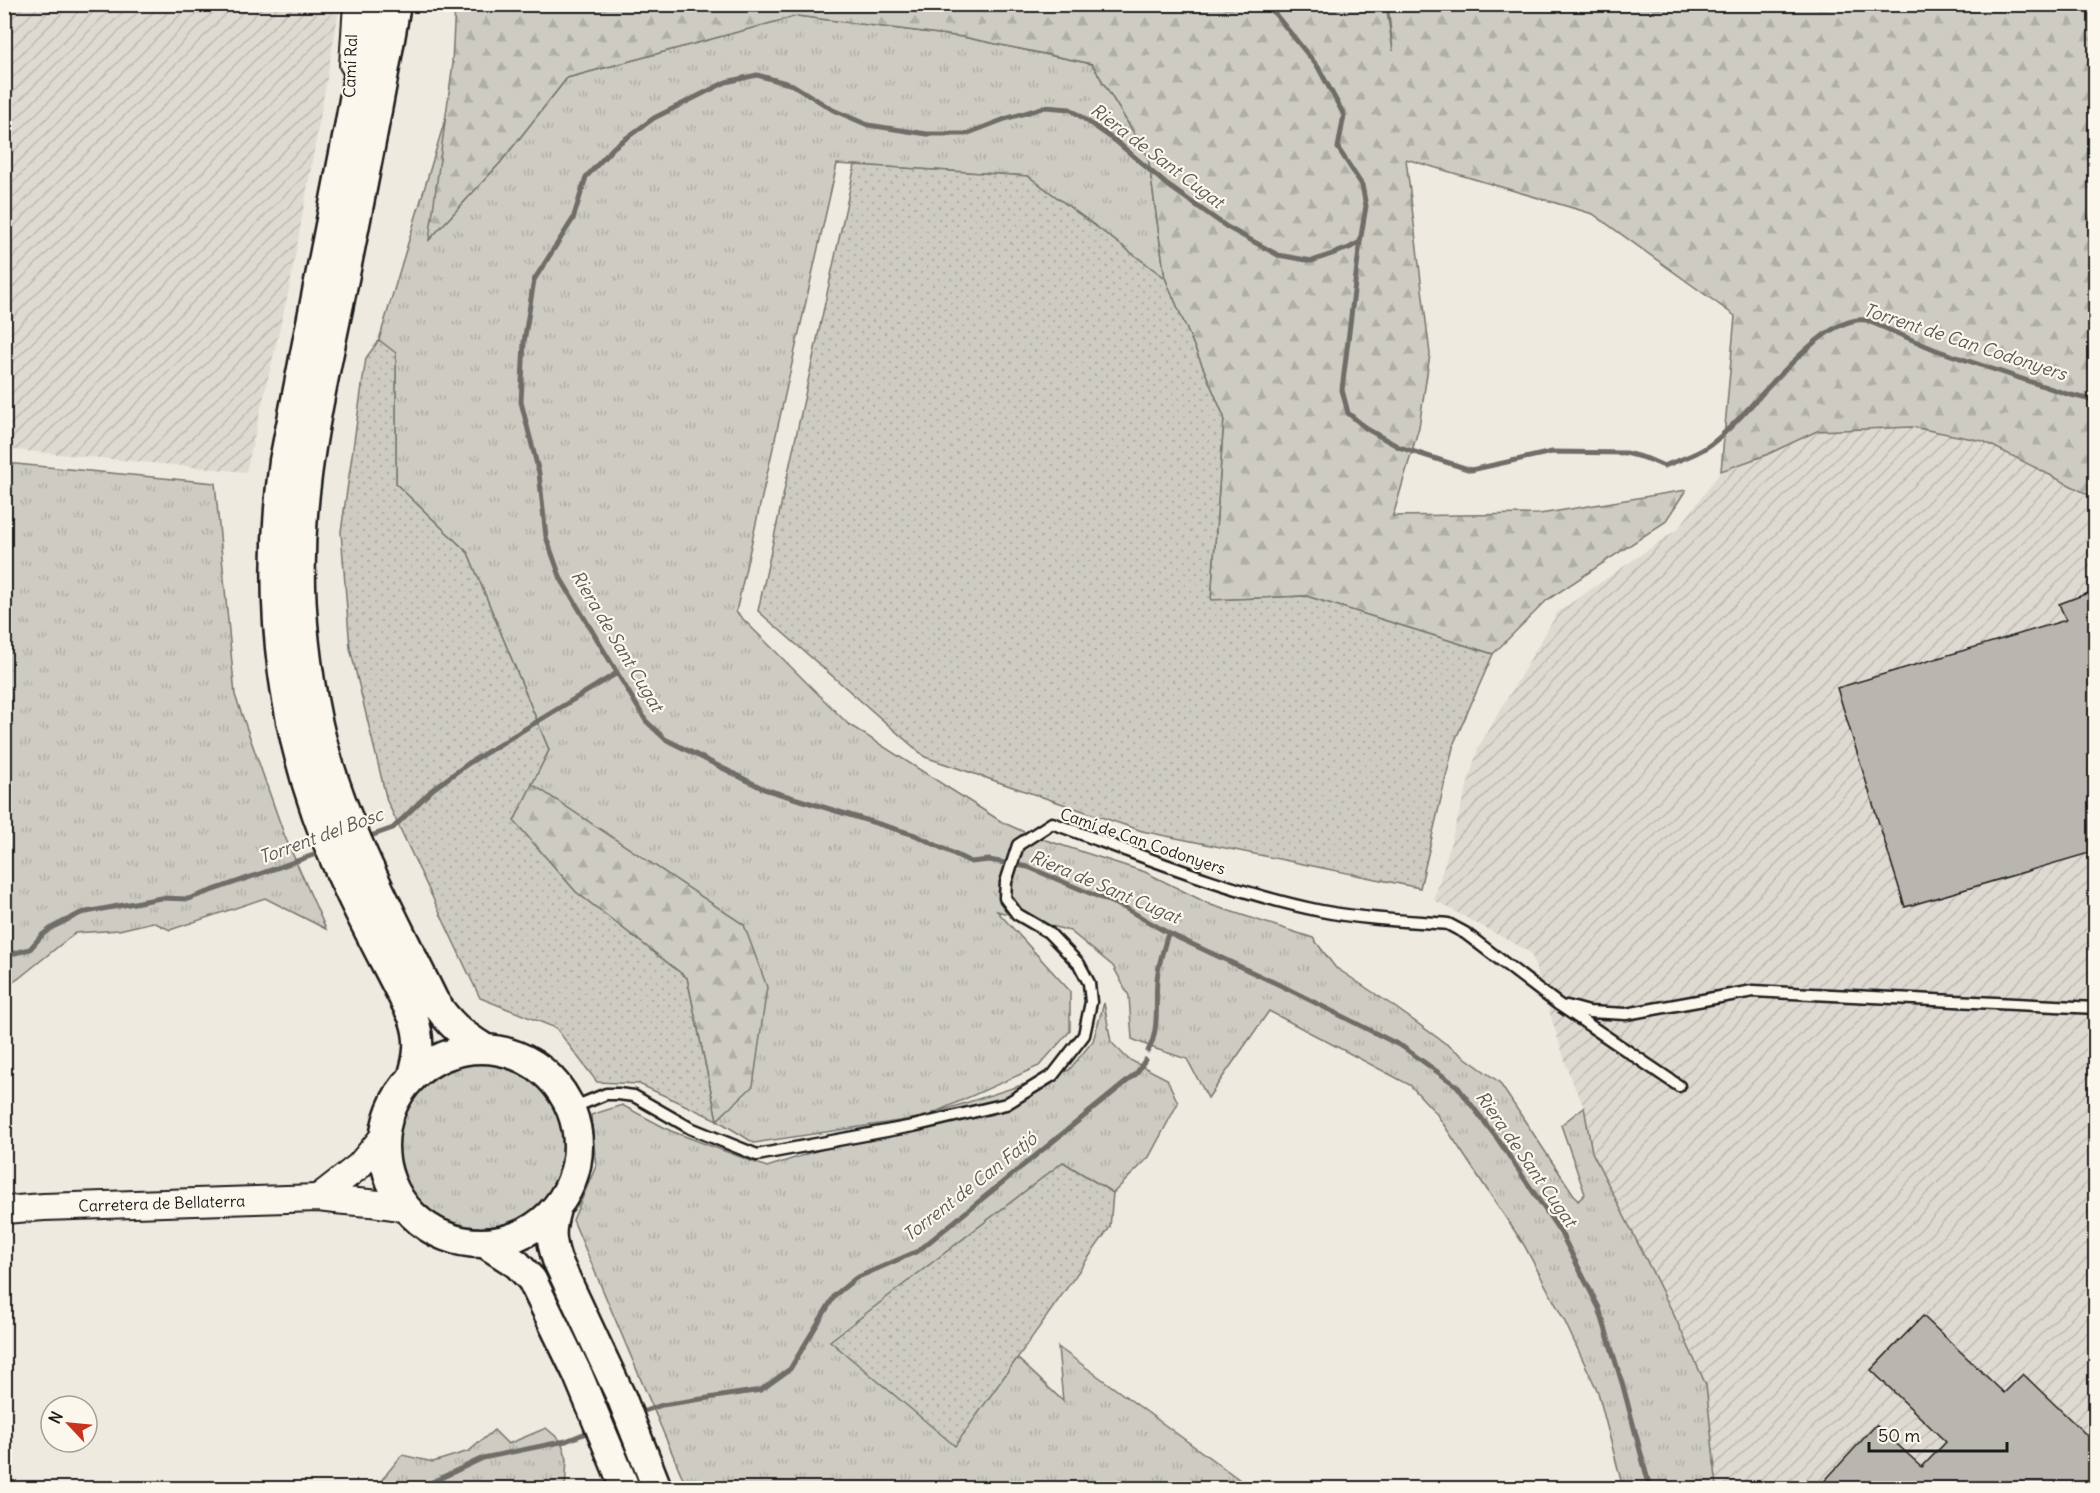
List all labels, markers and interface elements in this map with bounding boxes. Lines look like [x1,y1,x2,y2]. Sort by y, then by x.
street label: Camí Ral [339,34,361,98]
water label: Riera de Sant Cugat [1086,98,1230,214]
water label: Torrent de Can Codonyers [1861,298,2071,386]
water label: Riera de Sant Cugat [566,566,670,717]
water label: Torrent del Bosc [256,802,388,869]
street label: Camí de Can Codonyers [1058,803,1228,879]
water label: Riera de Sant Cugat [1027,845,1185,929]
water label: Riera de Sant Cugat [1471,1086,1583,1233]
water label: Torrent de Can Fatjó [898,1127,1042,1246]
street label: Carretera de Bellaterra [78,1190,246,1216]
north arrow [39,1394,99,1454]
text: N [44,1408,67,1427]
scale bar [1869,1415,2007,1453]
text: 50 m [1878,1424,1920,1447]

